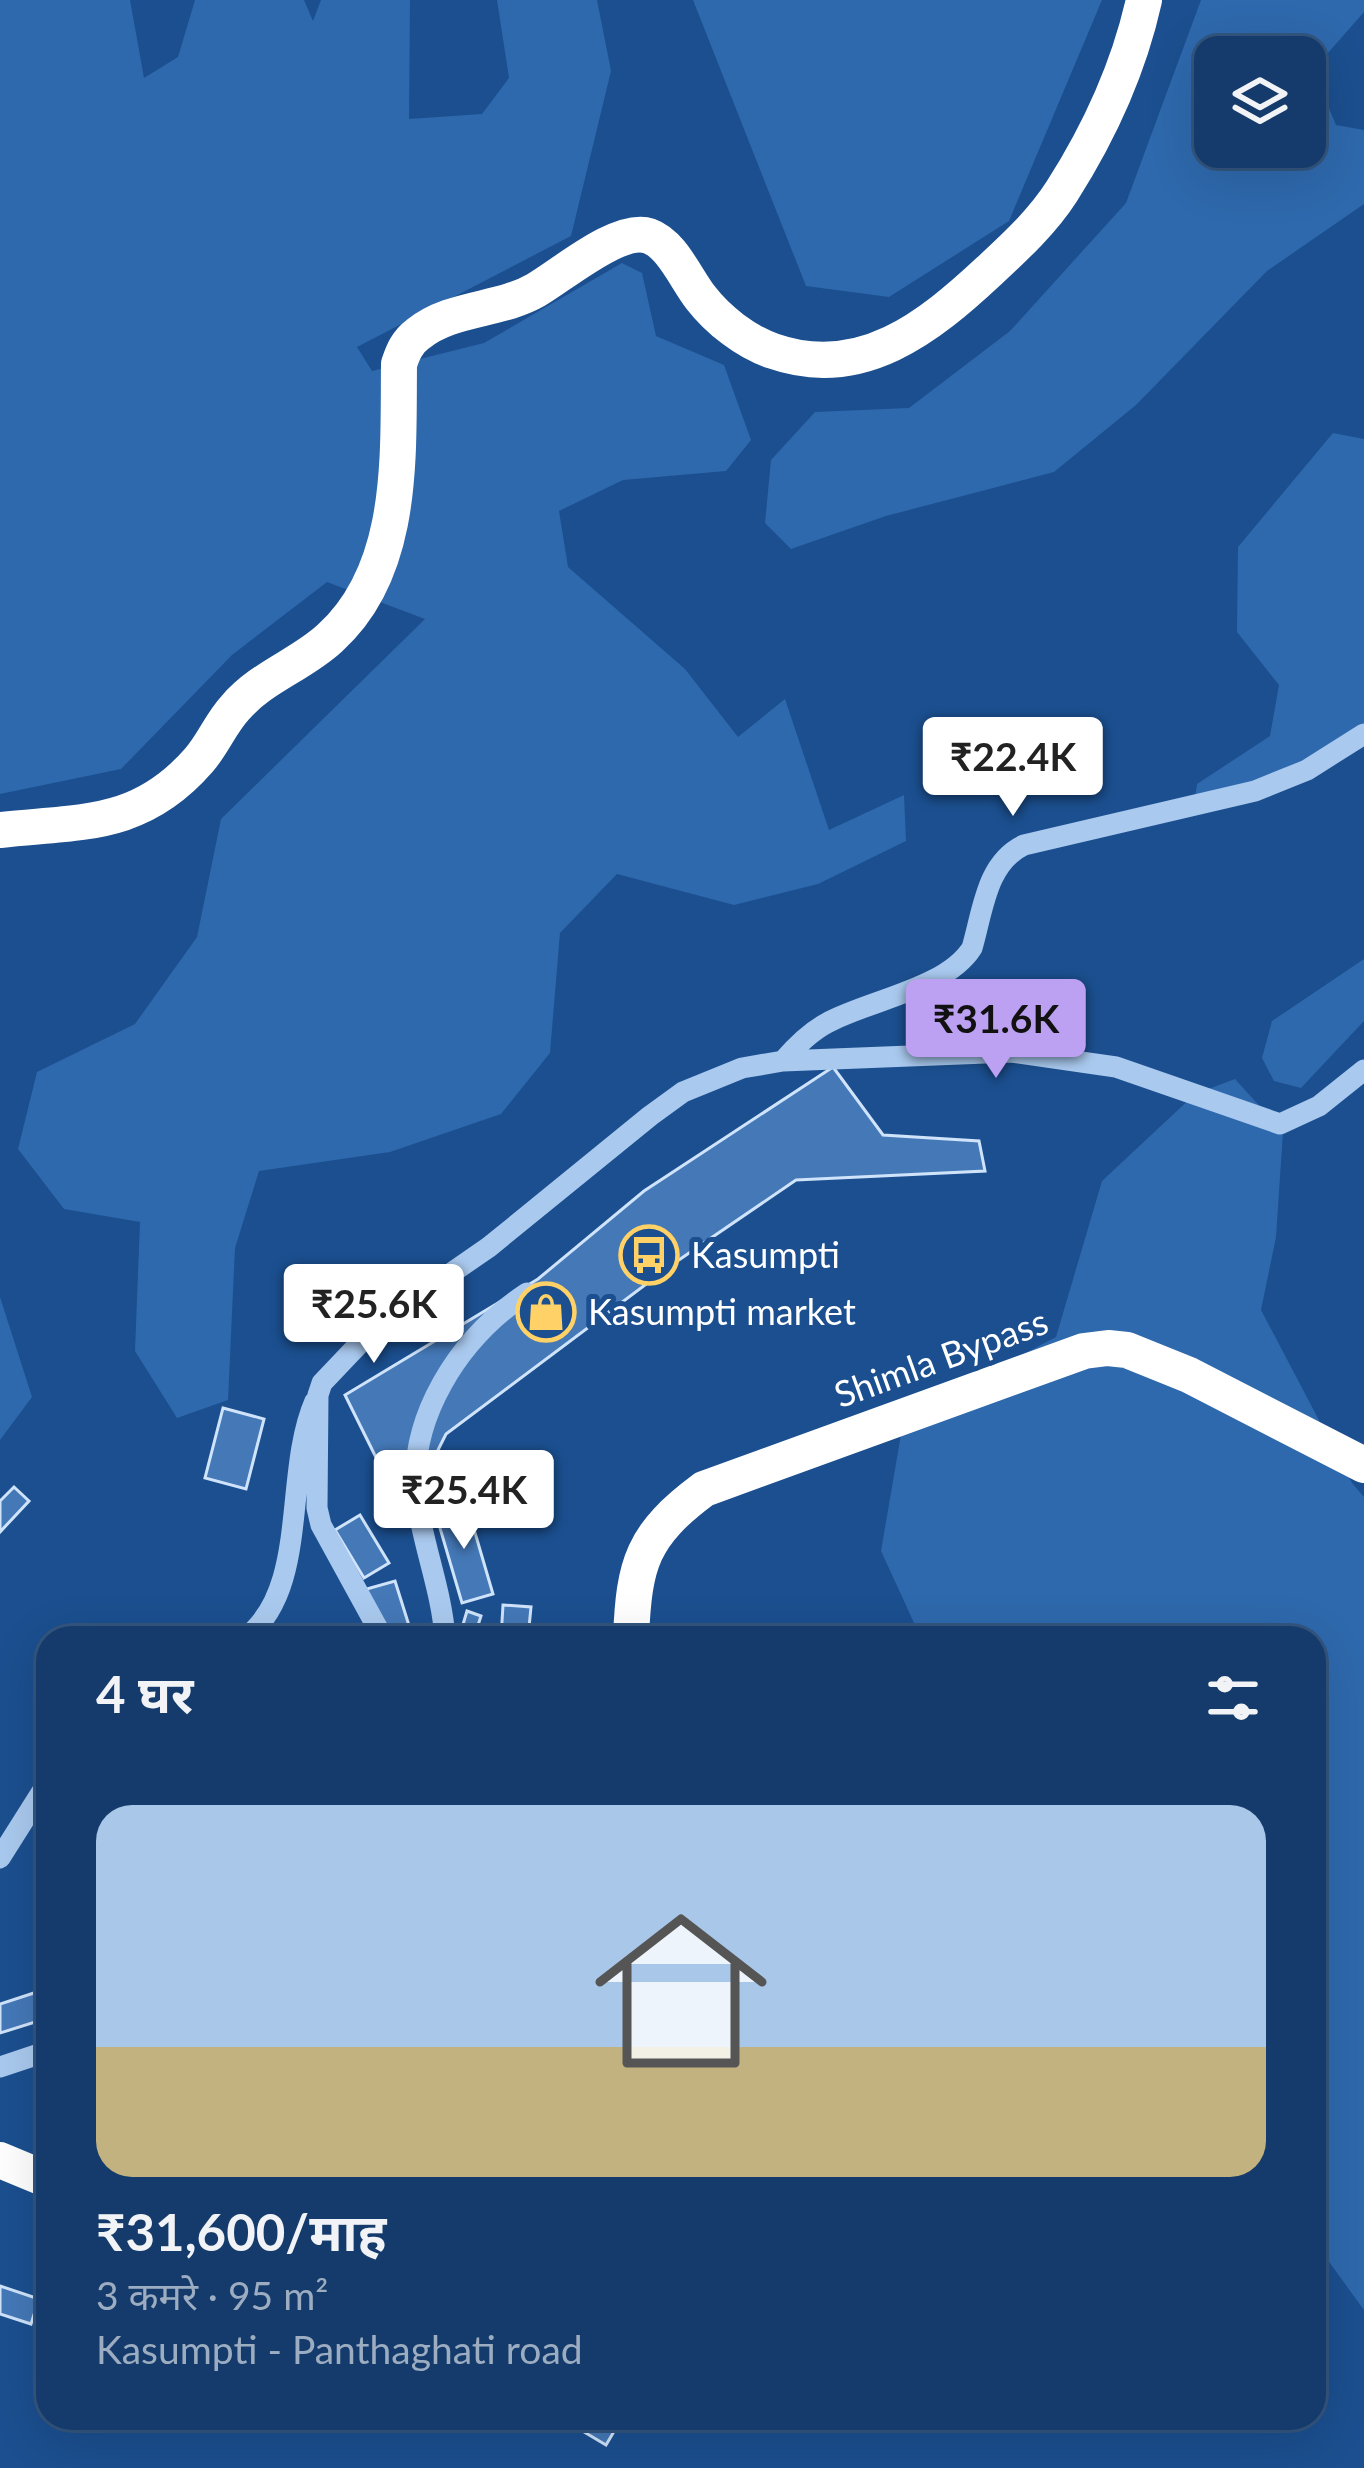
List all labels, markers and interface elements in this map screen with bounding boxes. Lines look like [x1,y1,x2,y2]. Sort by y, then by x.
map controls [1194,36,1326,168]
button: layers [1194,36,1326,168]
pin: ₹22.4K [915,717,1111,819]
text: ₹22.4K [950,733,1076,779]
pin: ₹31.6K [898,979,1094,1081]
text: ₹31.6K [933,995,1059,1041]
bus stop icon: Kasumpti [618,1224,680,1286]
place label: Kasumpti [691,1232,840,1276]
pin: ₹25.6K [276,1264,472,1366]
text: ₹25.6K [311,1280,437,1326]
shop icon: Kasumpti market [515,1281,577,1343]
place label: Kasumpti market [588,1289,856,1333]
street label: Shimla Bypass [828,1298,1053,1416]
pin: ₹25.4K [366,1450,562,1552]
text: ₹25.4K [401,1466,527,1512]
text: 4 घर [96,1663,194,1724]
icon: filters [1200,1665,1266,1731]
icon: home [573,1883,789,2099]
text: ₹31,600/माह [96,2201,386,2262]
text: 3 कमरे · 95 m² [96,2272,328,2318]
text: Kasumpti - Panthaghati road [96,2326,583,2372]

